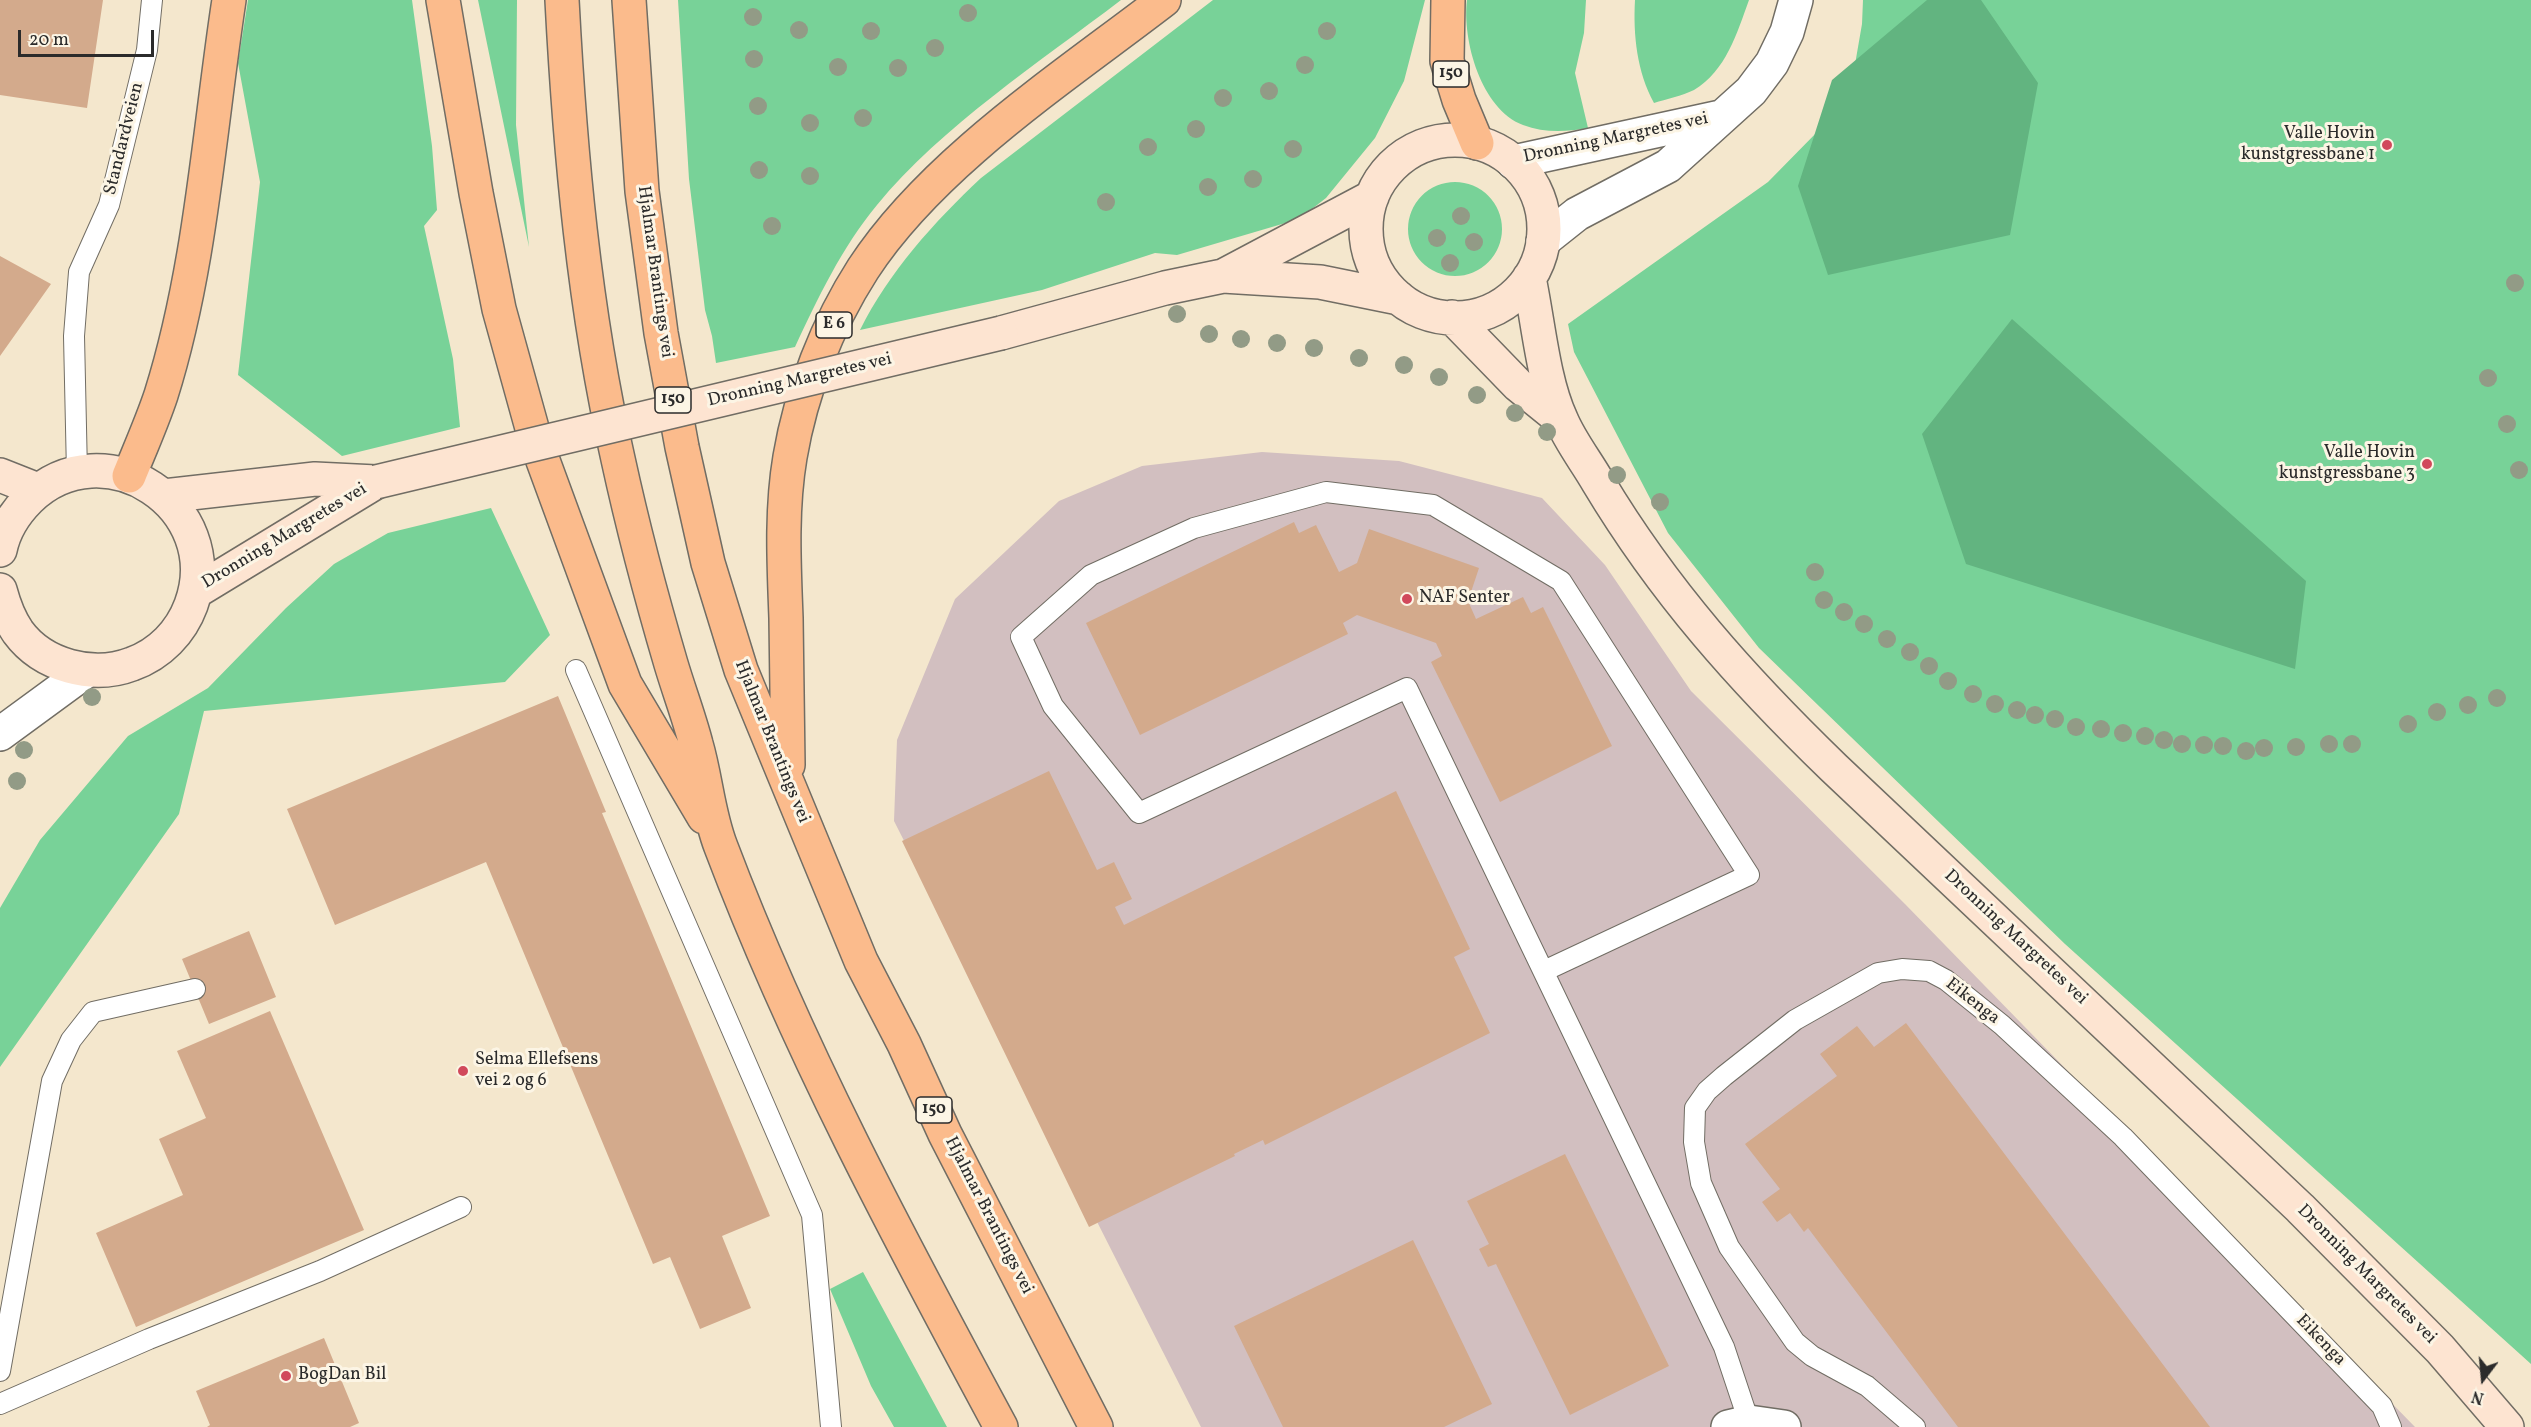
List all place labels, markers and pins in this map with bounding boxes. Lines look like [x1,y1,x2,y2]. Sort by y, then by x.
place label: Valle Hovin kunstgressbane 1 [2241,124,2375,166]
marker: Valle Hovin kunstgressbane 1 [2380,138,2394,152]
place label: Valle Hovin kunstgressbane 3 [2279,443,2415,486]
marker: Valle Hovin kunstgressbane 3 [2420,457,2434,471]
place label: NAF Senter [1419,588,1510,610]
marker: NAF Senter [1400,592,1414,606]
place label: Selma Ellefsens vei 2 og 6 [475,1050,598,1092]
marker: Selma Ellefsens vei 2 og 6 [456,1064,470,1078]
place label: BogDan Bil [298,1365,386,1387]
marker: BogDan Bil [279,1369,293,1383]

